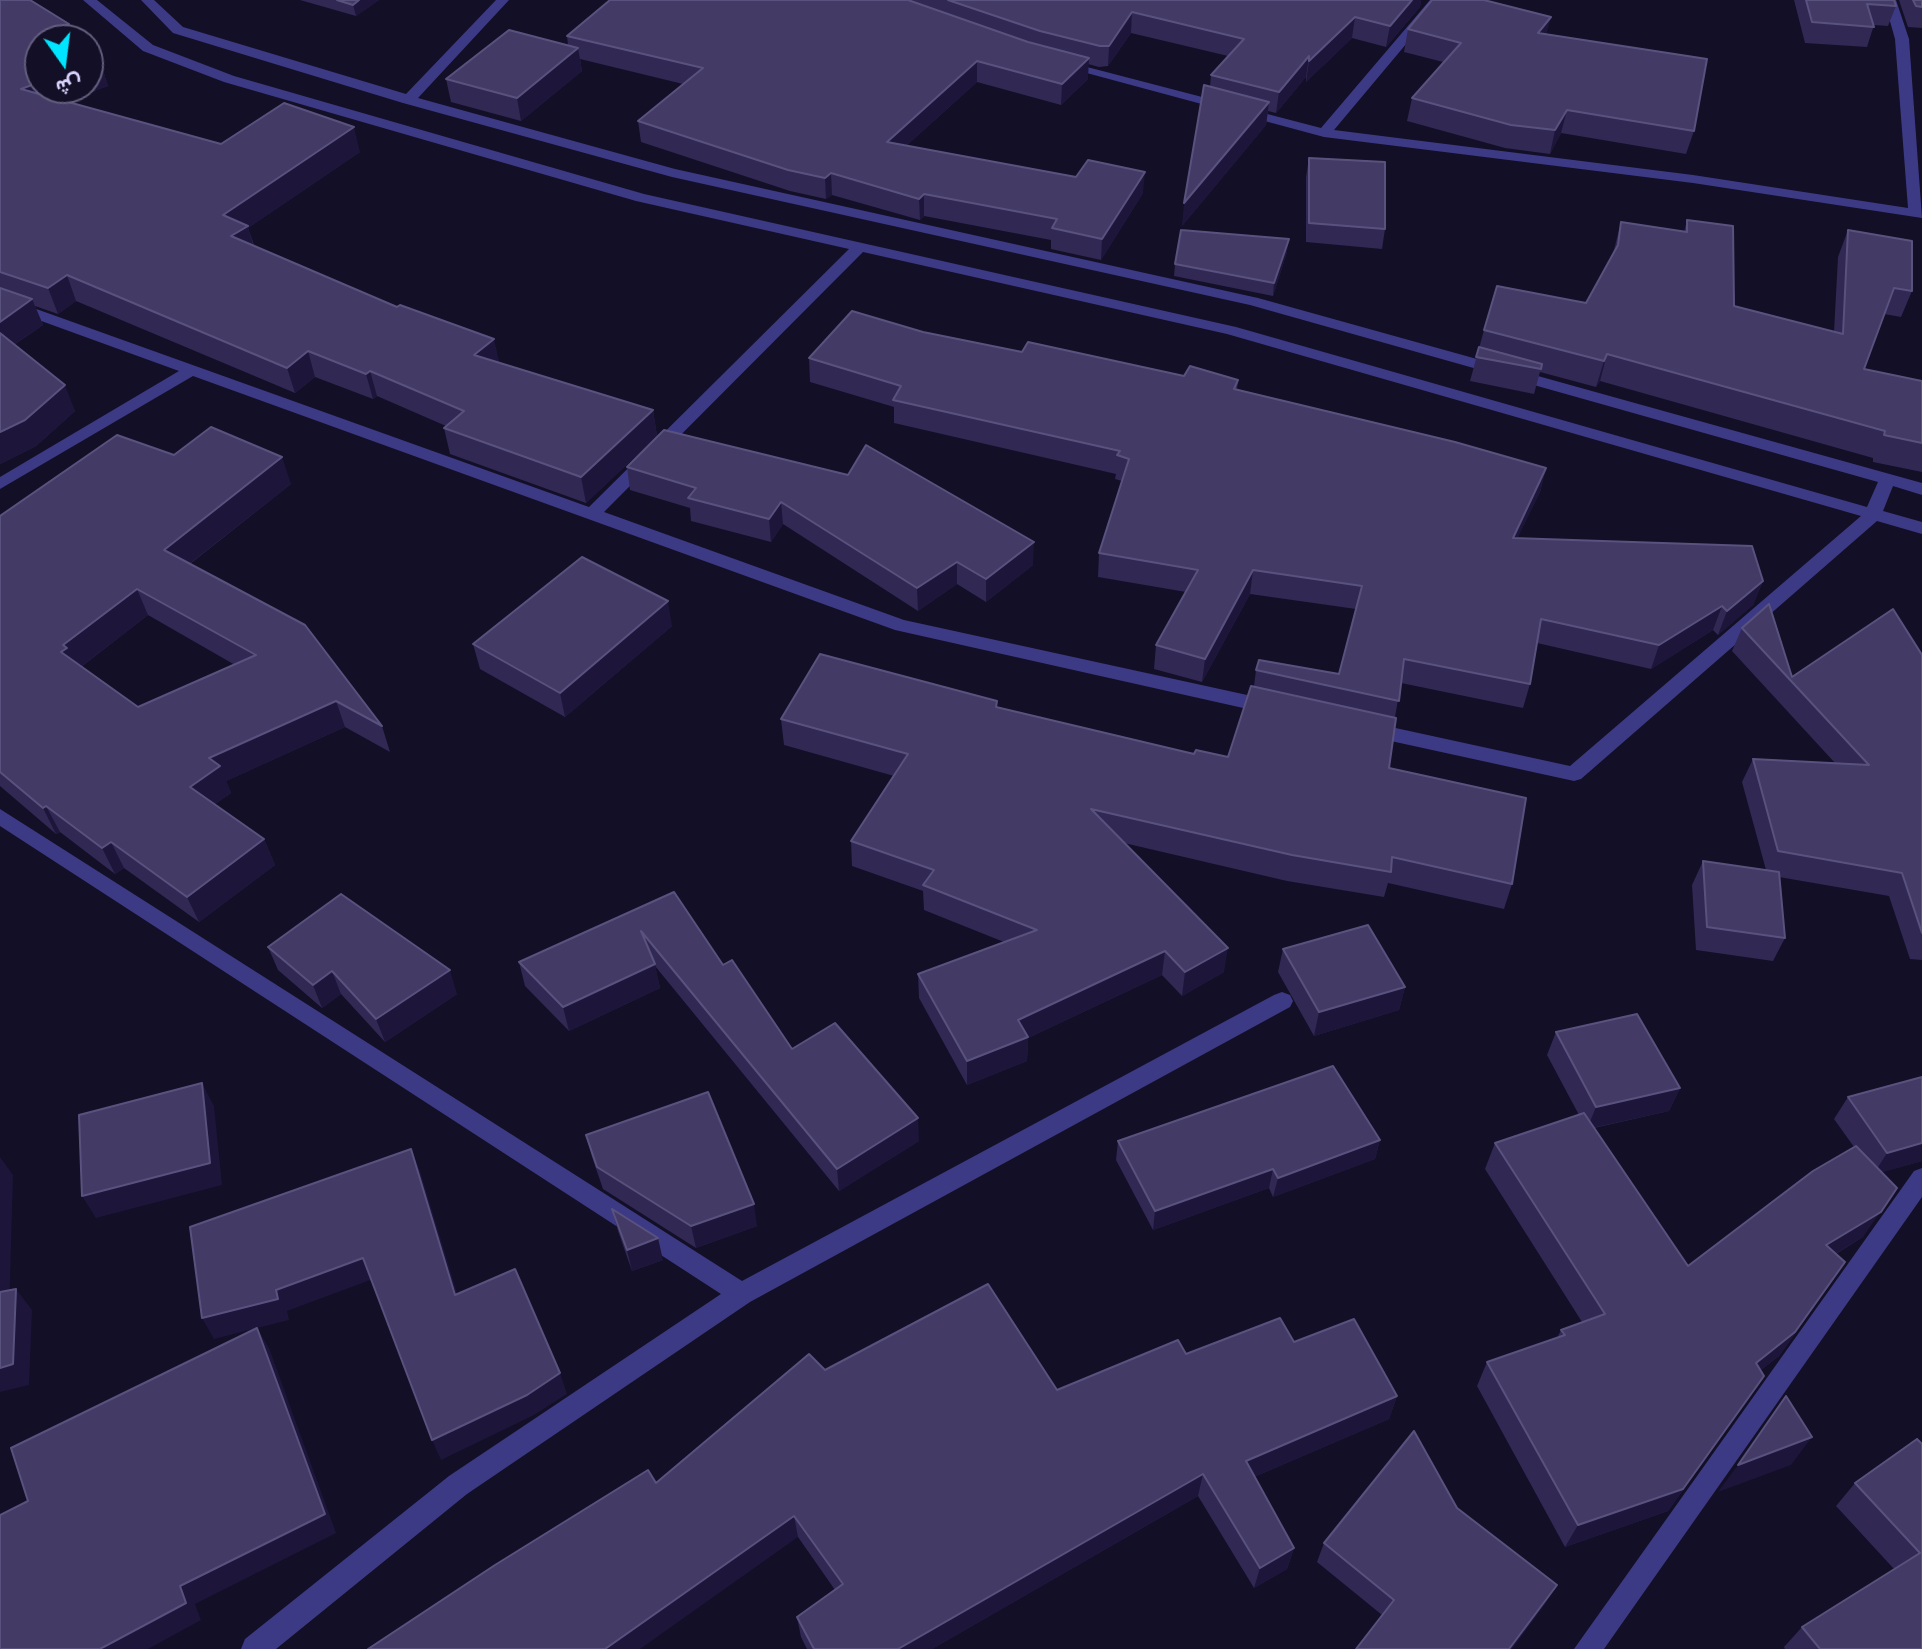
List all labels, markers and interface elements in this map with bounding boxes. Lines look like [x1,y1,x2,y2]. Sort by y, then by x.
north arrow [24,24,104,104]
text: ش [53,70,86,102]

